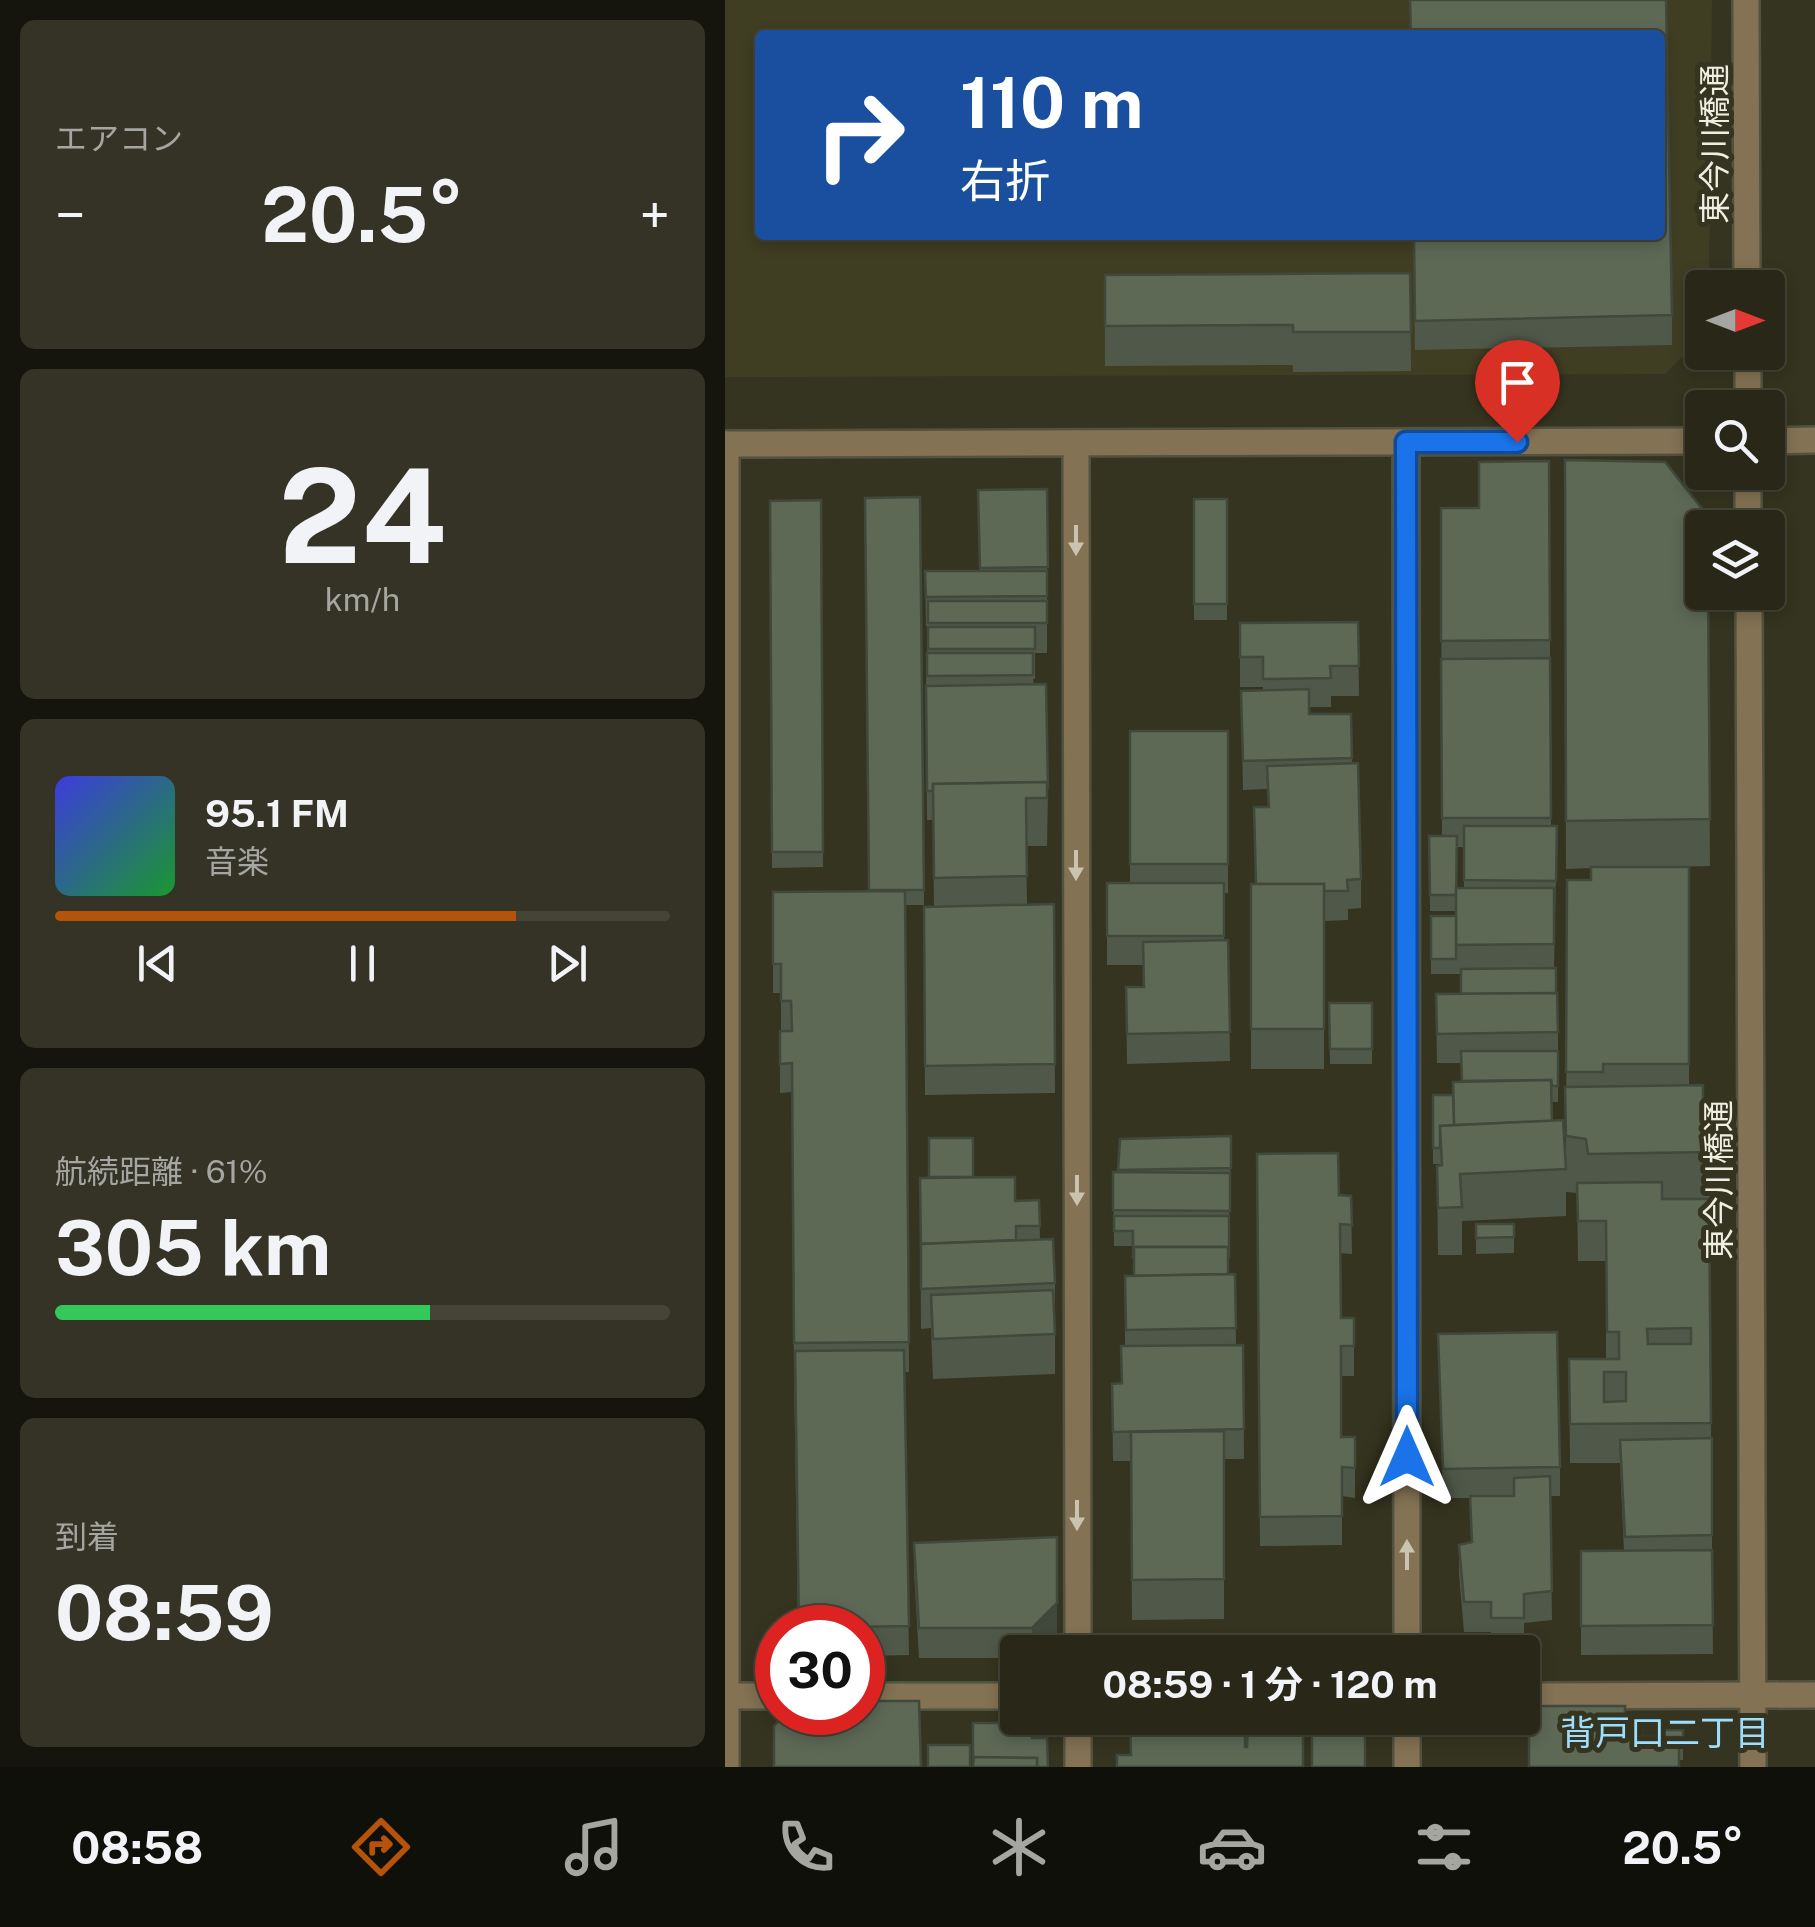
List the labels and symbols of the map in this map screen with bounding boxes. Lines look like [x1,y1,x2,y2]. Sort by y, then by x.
street label: 東今川橋通 [1696,64,1733,224]
north arrow [1685,270,1785,370]
pin [1475,340,1560,443]
one-way arrow [1068,525,1084,557]
one-way arrow [1068,850,1084,882]
street label: 東今川橋通 [1700,1100,1737,1260]
one-way arrow [1069,1175,1085,1207]
position arrow [1355,1405,1459,1509]
one-way arrow [1069,1500,1085,1532]
one-way arrow [1399,1539,1415,1571]
speed limit sign: 30 [755,1605,885,1735]
district label: 背戸口二丁目 [1560,1712,1770,1753]

